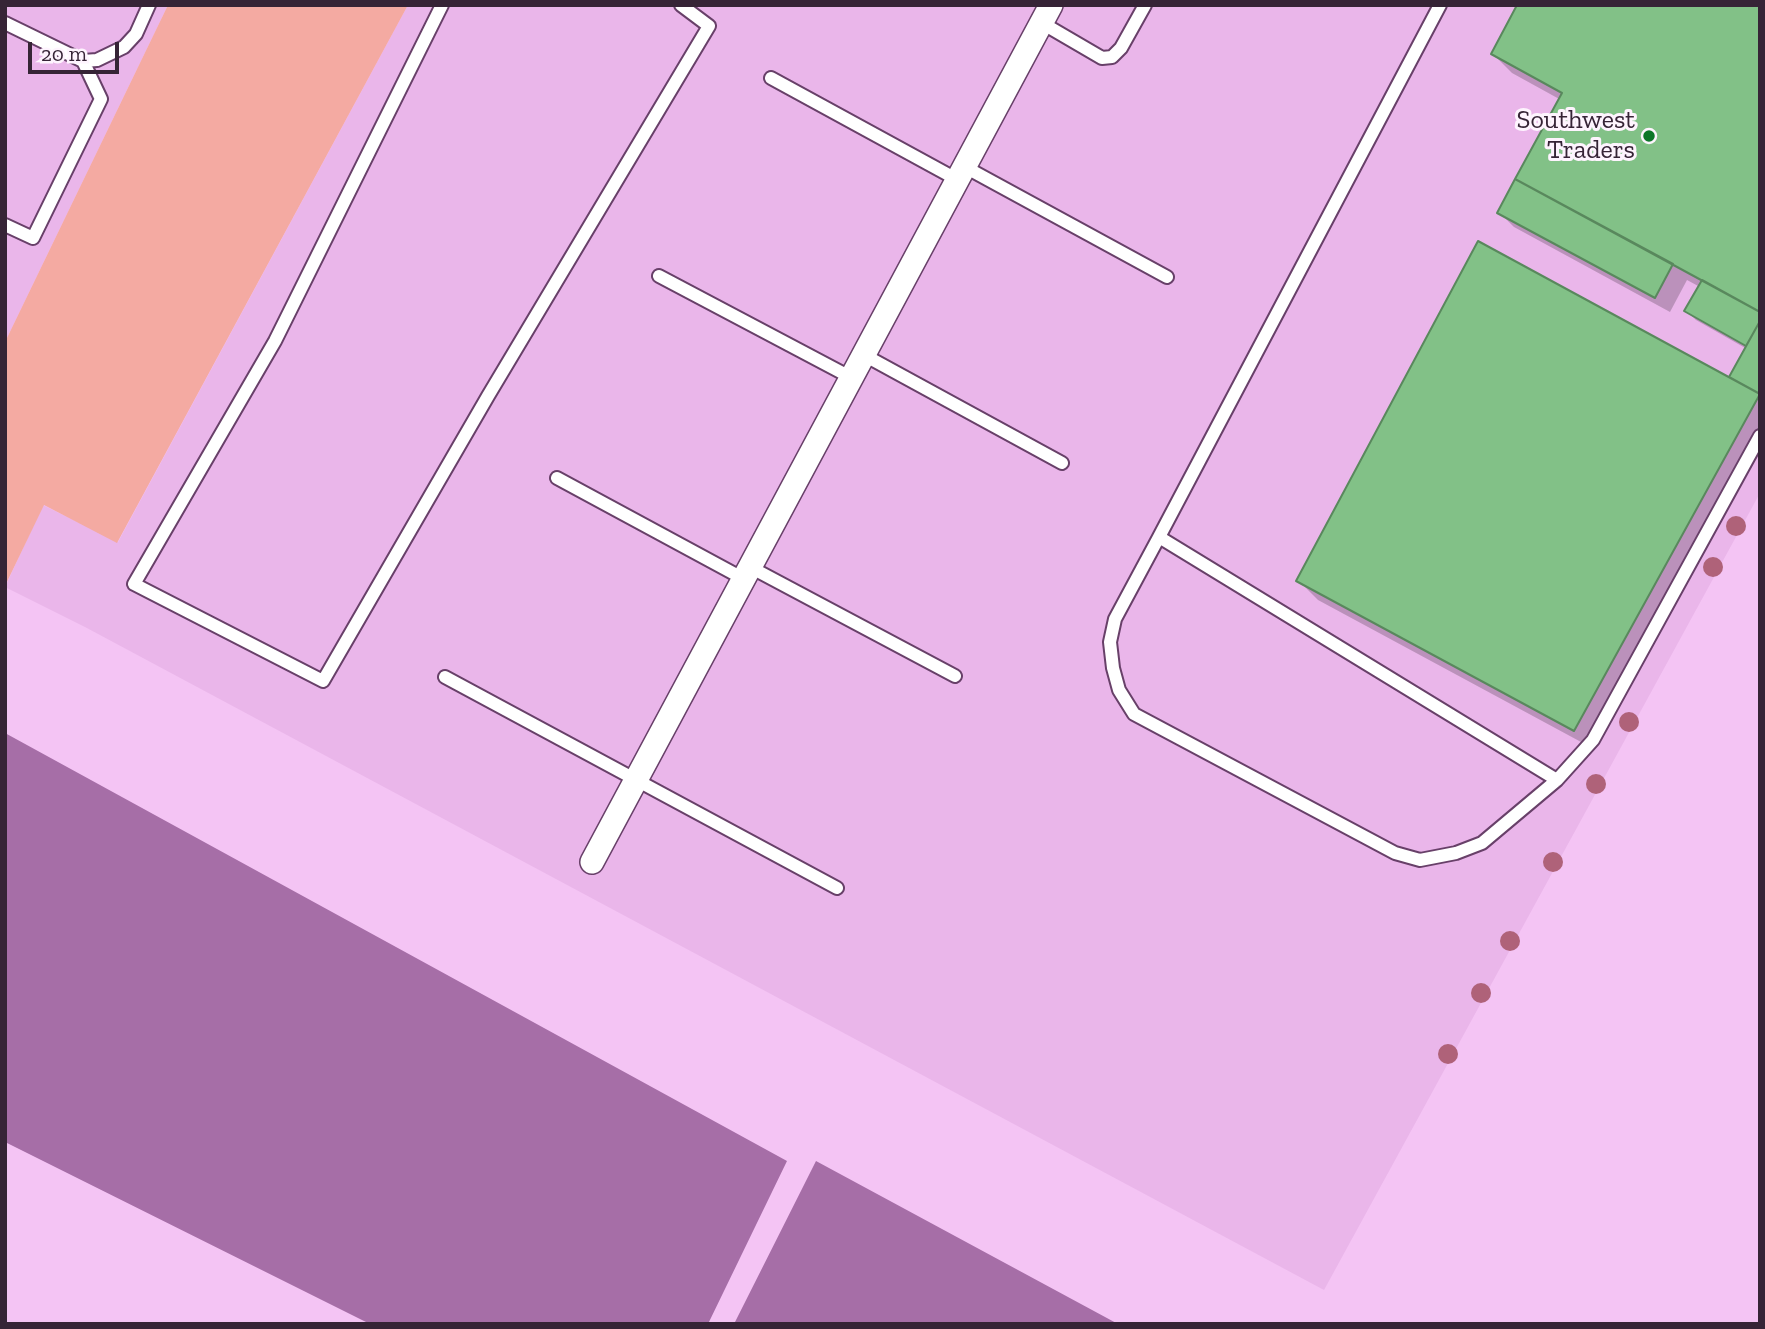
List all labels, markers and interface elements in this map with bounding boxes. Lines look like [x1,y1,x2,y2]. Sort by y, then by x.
scale bar [32,28,122,72]
text: 20 m [41,41,87,66]
place label: Southwest Traders [1517,105,1635,166]
marker: Southwest Traders [1641,128,1657,144]

